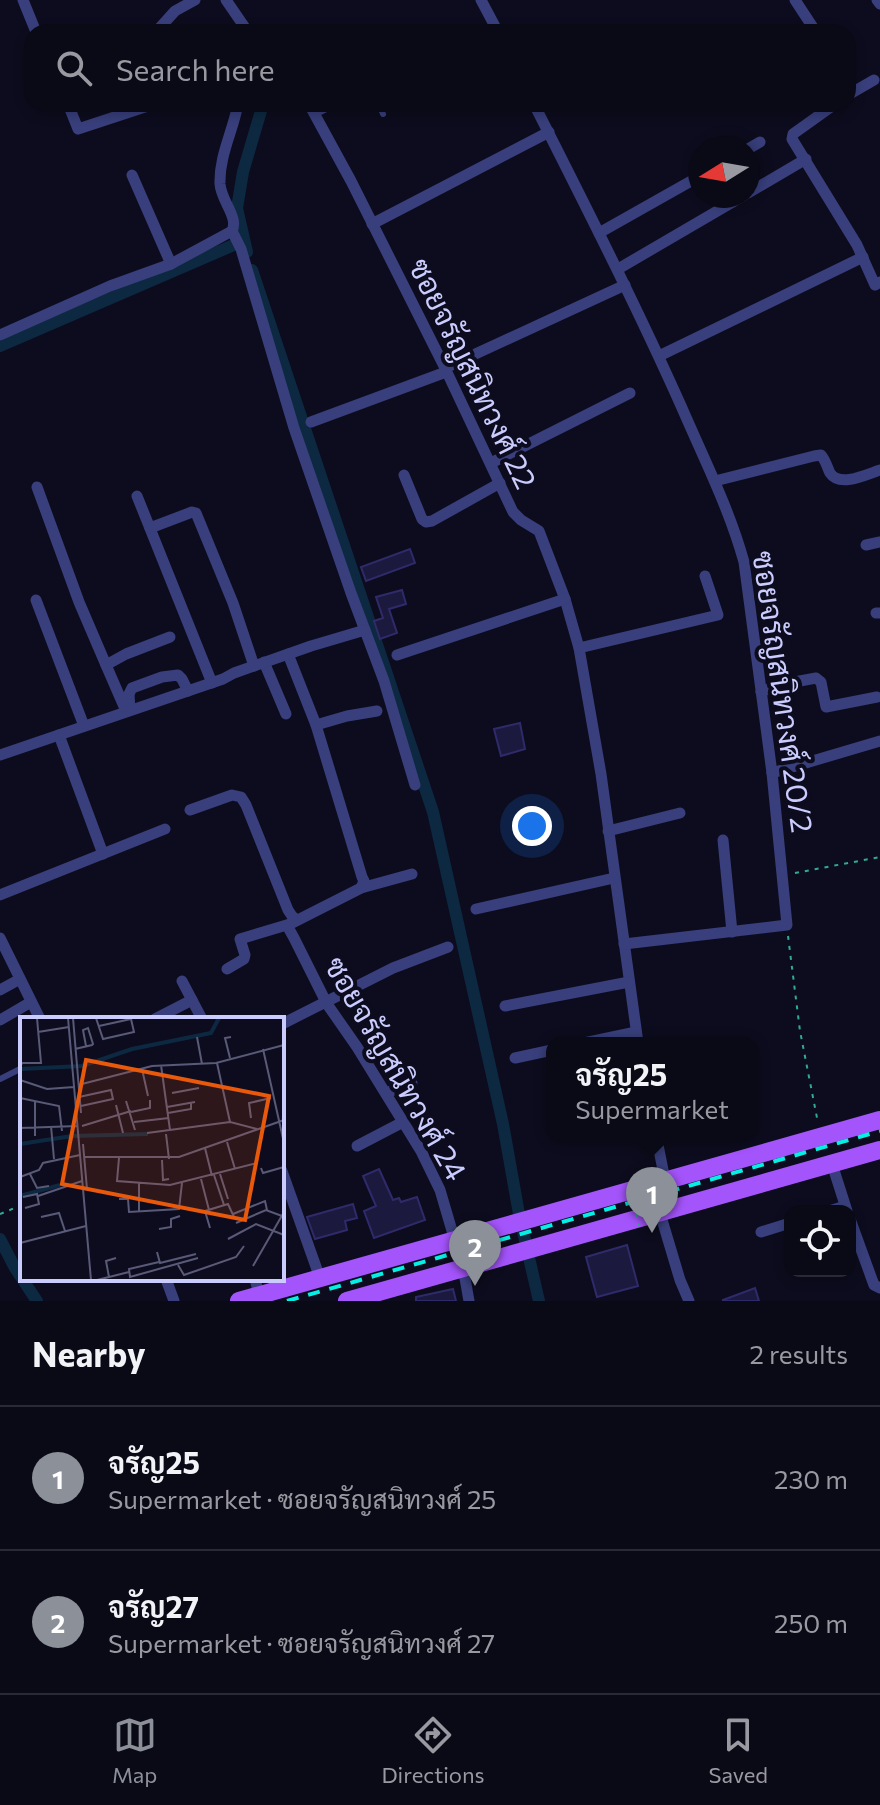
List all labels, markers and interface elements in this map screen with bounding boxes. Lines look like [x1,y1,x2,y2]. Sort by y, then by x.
search box [24,24,856,112]
icon: search [52,46,96,90]
text: Search here [116,50,275,87]
north arrow [688,136,760,208]
street label: ซอยจรัญสนิทวงศ์ 22 [401,252,546,495]
street label: ซอยจรัญสนิทวงศ์ 20/2 [744,549,823,835]
your location [512,806,552,846]
street label: ซอยจรัญสนิทวงศ์ 24 [316,949,476,1187]
inset map [20,1017,284,1281]
popup [546,1037,758,1141]
text: จรัญ25 [575,1055,667,1092]
text: Supermarket [575,1093,729,1124]
pin: 1 [626,1167,678,1233]
map controls [784,1205,856,1277]
button: locate [784,1205,856,1277]
pin: 2 [449,1220,501,1286]
text: Nearby [32,1332,146,1374]
text: 2 results [750,1338,848,1369]
text: จรัญ25 [108,1443,200,1480]
text: 1 [52,1463,64,1494]
text: 230 m [774,1463,848,1494]
text: Supermarket · ซอยจรัญสนิทวงศ์ 25 [108,1483,496,1514]
text: จรัญ27 [108,1587,199,1624]
text: 2 [51,1607,65,1638]
text: 250 m [774,1607,848,1638]
text: Supermarket · ซอยจรัญสนิทวงศ์ 27 [108,1627,495,1658]
tab: Map [112,1713,157,1788]
tab: Directions [381,1713,485,1788]
tab: Saved [709,1713,768,1788]

